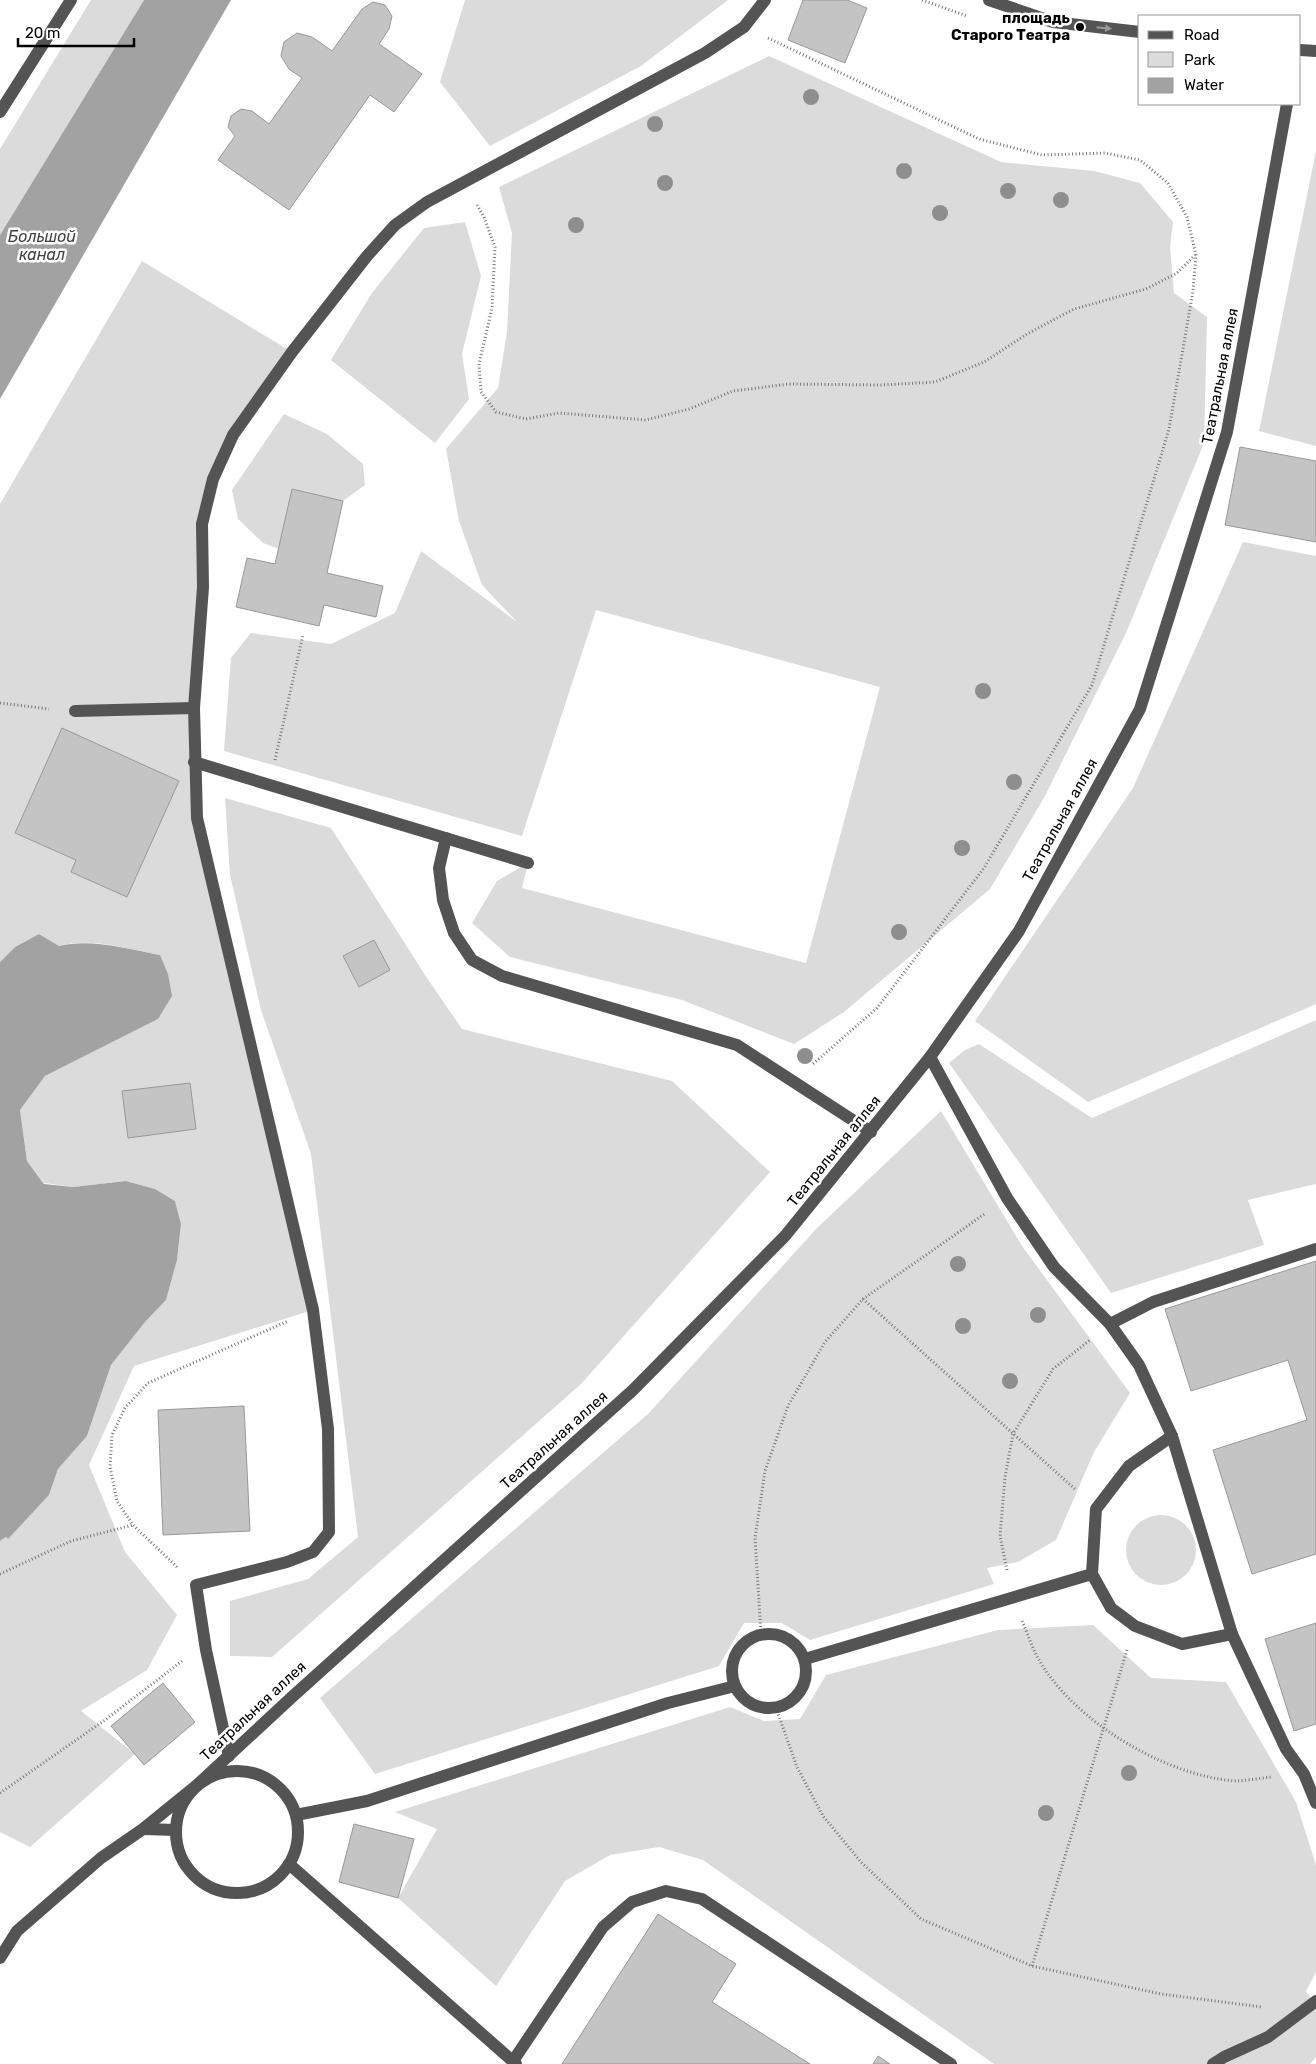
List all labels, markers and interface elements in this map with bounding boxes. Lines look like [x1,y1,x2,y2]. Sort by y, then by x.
place label: площадь Старого Театра [951,9,1071,44]
scale bar [18,15,134,47]
legend [1138,15,1301,105]
marker: площадь Старого Театра [1074,21,1086,33]
text: 20 m [25,24,60,42]
one-way arrow [1096,24,1112,32]
text: Road [1184,26,1220,44]
text: Park [1184,51,1215,69]
text: Water [1184,76,1224,94]
water label: Большой канал [8,227,76,264]
street label: Театральная аллея [1198,307,1242,445]
street label: Театральная аллея [1019,755,1101,885]
street label: Театральная аллея [784,1092,884,1210]
street label: Театральная аллея [497,1387,611,1493]
street label: Театральная аллея [196,1657,310,1765]

